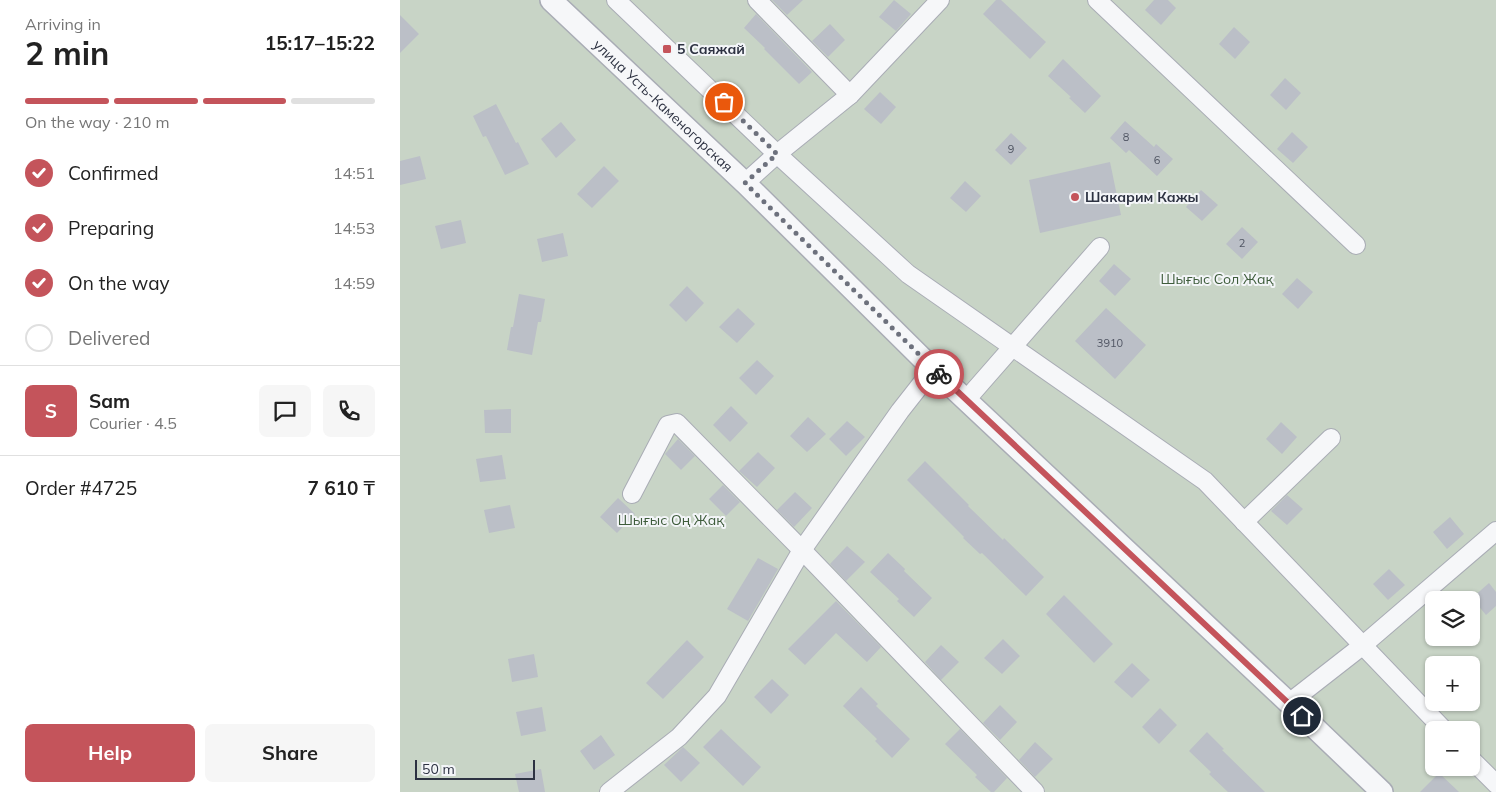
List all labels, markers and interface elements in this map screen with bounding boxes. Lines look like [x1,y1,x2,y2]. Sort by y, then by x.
text: Arriving in [25,14,101,34]
text: 15:17–15:22 [265,31,375,55]
text: 2 min [25,33,109,73]
street label: улица Усть-Каменогорская [589,36,737,176]
place label: 5 Саяжай [677,40,745,58]
marker: 5 Саяжай [661,43,673,55]
pin [703,81,745,123]
icon: bag [710,88,738,116]
text: On the way · 210 m [25,112,170,132]
house number: 8 [1123,130,1130,144]
house number: 9 [1008,142,1014,156]
house number: 6 [1154,153,1161,167]
icon: check [25,159,53,187]
text: Confirmed [68,161,159,185]
text: 14:51 [333,163,375,183]
place label: Шакарим Кажы [1085,188,1199,206]
marker: Шакарим Кажы [1069,191,1081,203]
icon: check [25,214,53,242]
text: Preparing [68,216,154,240]
text: 14:53 [333,218,375,238]
house number: 2 [1239,236,1246,250]
icon: check [25,269,53,297]
park label: Шығыс Сол Жақ [1160,270,1274,288]
text: On the way [68,271,170,295]
text: 14:59 [333,273,375,293]
text: Delivered [68,326,150,350]
house number: 3910 [1097,336,1124,350]
courier [914,349,964,399]
icon: bike [925,360,953,388]
button: chat [259,385,311,437]
button: phone [323,385,375,437]
text: Sam [89,389,130,413]
text: S [45,399,57,423]
text: Courier · 4.5 [89,413,177,433]
text: Order #4725 [25,476,137,500]
text: 7 610 ₸ [308,476,375,500]
park label: Шығыс Оң Жақ [618,511,724,529]
map controls [1425,591,1480,776]
button: layers [1425,591,1480,646]
button: + [1425,656,1480,711]
pin [1281,695,1323,737]
icon: home [1288,702,1316,730]
button: − [1425,721,1480,776]
button: Help [25,724,195,782]
button: Share [205,724,375,782]
scale bar [415,757,535,780]
text: 50 m [422,760,455,778]

